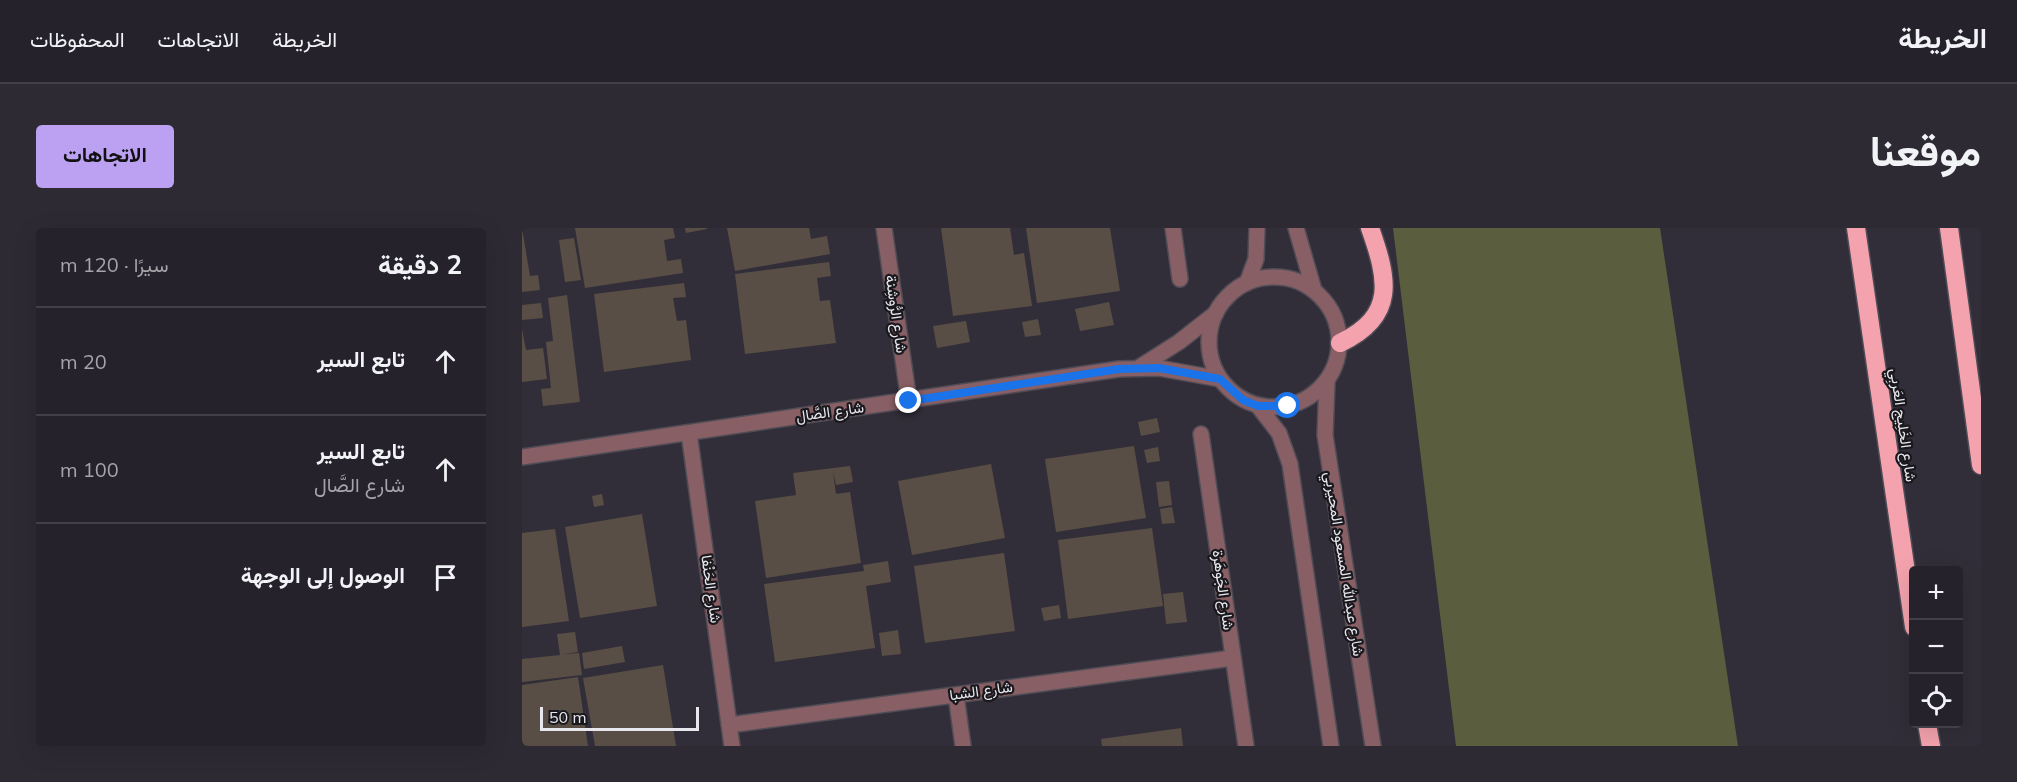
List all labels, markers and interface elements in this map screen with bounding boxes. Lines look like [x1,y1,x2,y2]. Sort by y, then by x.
text: الخريطة [1898,20,1987,55]
text: المحفوظات [30,26,125,52]
text: الاتجاهات [158,26,239,52]
text: الخريطة [272,26,337,52]
text: موقعنا [1870,124,1981,177]
button: الاتجاهات [36,125,174,188]
text: 2 دقيقة [378,248,462,281]
text: سيرًا · 120 m [60,252,169,277]
street label: شارع الرُّوشِنة [880,274,911,355]
text: تابع السير [317,345,405,373]
icon: ahead [429,345,462,378]
text: 20 m [60,349,107,374]
street label: شارع الخَلِيج العَربِي [1882,367,1921,484]
route end [895,387,921,413]
route start [1274,392,1300,418]
street label: شارع الصَّال [795,397,866,428]
text: تابع السير [317,437,405,465]
icon: ahead [429,453,462,486]
text: 100 m [60,457,119,482]
street label: شارع عبدالله المسعود المحيربي [1317,470,1369,658]
text: شارع الصَّال [314,472,405,497]
street label: شارع الجَوهَرة [1206,549,1239,632]
street label: شارع الحَنْفا [695,554,726,625]
text: الوصول إلى الوجهة [241,561,405,589]
icon: arrive [429,561,462,594]
map controls [1909,566,1963,728]
button: + [1909,566,1963,620]
button: − [1909,620,1963,674]
button: locate [1909,674,1963,728]
street label: شارع الشبا [948,677,1014,706]
scale bar [540,704,699,732]
text: 50 m [549,707,586,727]

